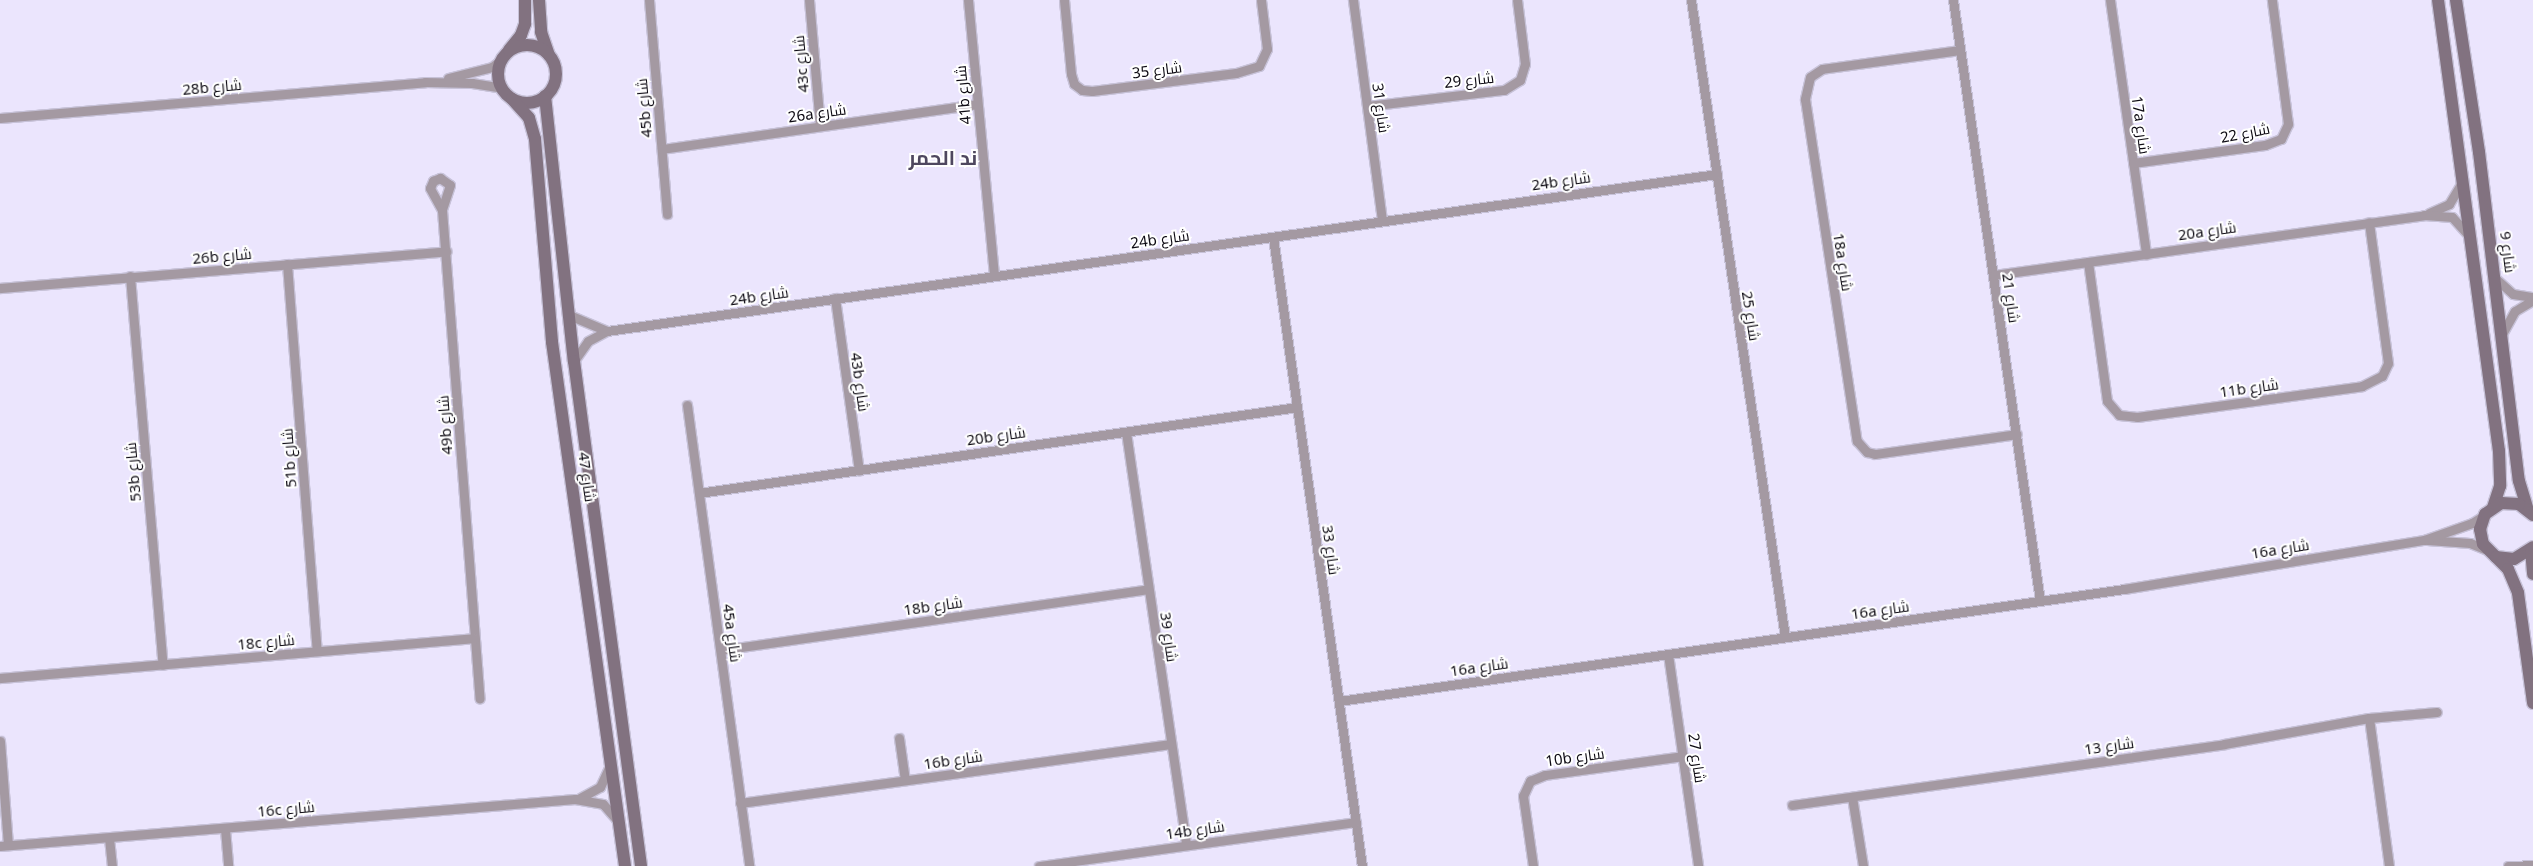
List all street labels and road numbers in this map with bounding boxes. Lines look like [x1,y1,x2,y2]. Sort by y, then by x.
street label: 43c شارع [790,35,812,93]
street label: شارع 35 [1131,58,1183,82]
street label: 41b شارع [951,65,975,125]
street label: شارع 29 [1443,68,1495,92]
street label: 28b شارع [182,75,242,99]
street label: 45b شارع [632,78,656,138]
street label: شارع 31 [1369,82,1393,134]
street label: 17a شارع [2128,95,2154,155]
street label: 26a شارع [787,100,847,126]
street label: شارع 22 [2219,119,2271,147]
street label: 24b شارع [1530,168,1592,194]
street label: 20a شارع [2177,218,2237,244]
street label: 24b شارع [1129,226,1191,252]
street label: شارع 9 [2497,230,2519,274]
street label: 18a شارع [1830,232,1856,292]
street label: 26b شارع [192,244,252,268]
street label: شارع 21 [1999,272,2023,324]
street label: 24b شارع [728,283,790,309]
street label: شارع 25 [1738,290,1764,342]
street label: 43b شارع [847,351,873,413]
street label: 11b شارع [2218,375,2280,401]
street label: 49b شارع [434,395,456,455]
street label: 20b شارع [965,423,1027,449]
street label: 51b شارع [278,428,300,488]
street label: 53b شارع [121,442,145,502]
street label: شارع 47 [575,451,599,503]
street label: شارع 33 [1319,524,1343,576]
street label: 16a شارع [2250,536,2310,562]
street label: 18b شارع [902,593,964,619]
street label: 16a شارع [1850,597,1910,623]
street label: 45a شارع [719,603,745,663]
street label: شارع 39 [1157,611,1181,663]
street label: 18c شارع [237,631,295,653]
street label: 16a شارع [1449,654,1509,680]
street label: شارع 27 [1685,732,1709,784]
street label: شارع 13 [2083,734,2135,758]
street label: 10b شارع [1544,744,1606,770]
street label: 16b شارع [922,747,984,773]
street label: 16c شارع [257,798,315,820]
street label: 14b شارع [1164,817,1226,843]

